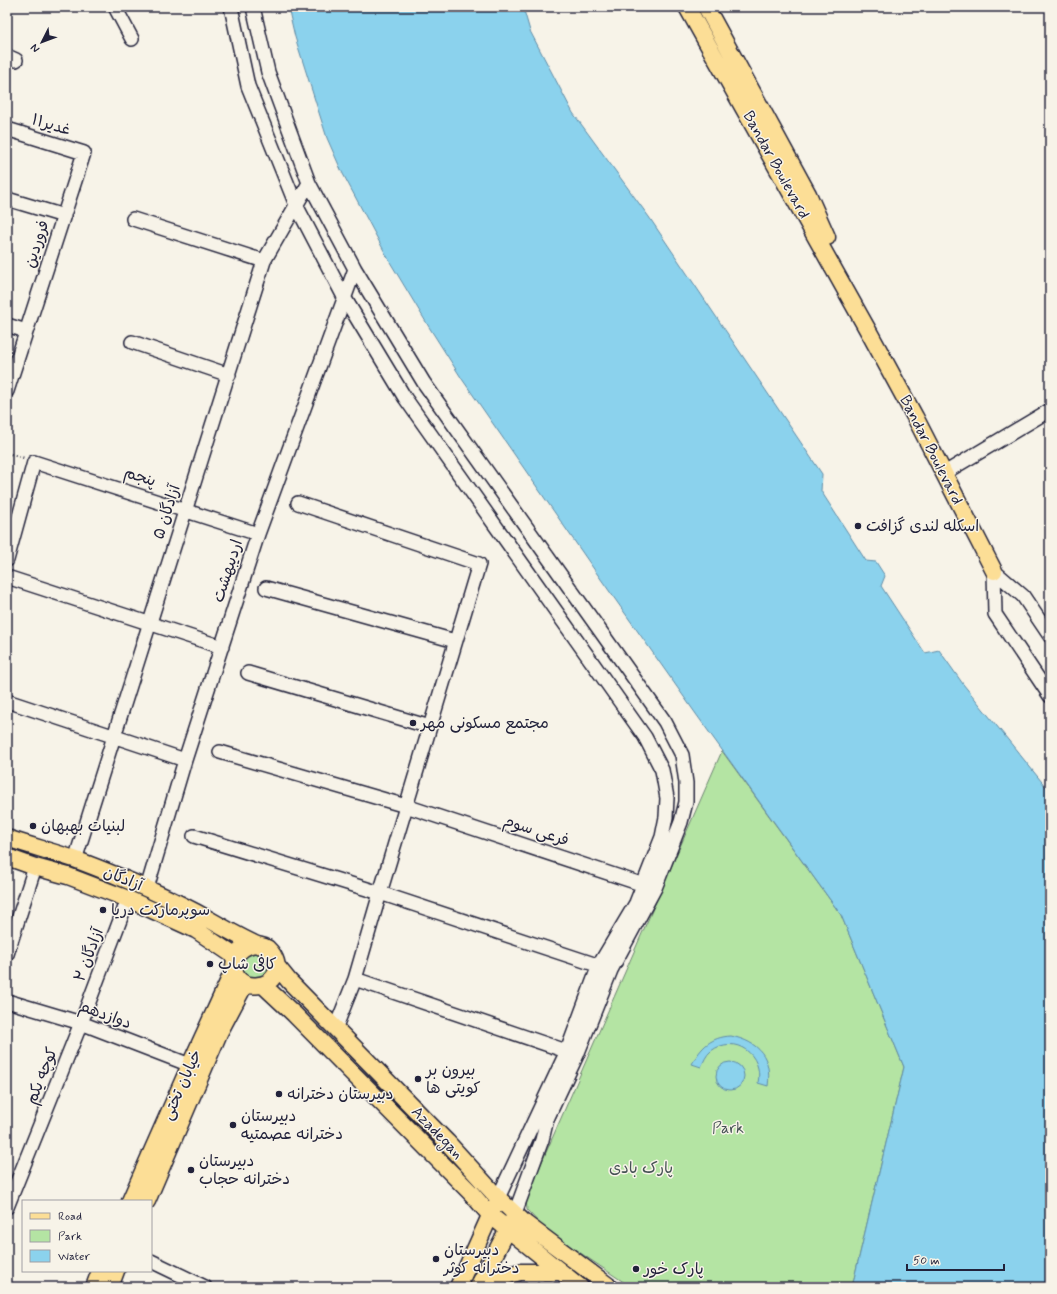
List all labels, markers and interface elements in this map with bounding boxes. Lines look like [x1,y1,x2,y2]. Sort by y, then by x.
north arrow [22,22,62,62]
text: N [28,41,43,55]
street label: Bandar Boulevard [738,107,814,223]
street label: غدیر۱۱ [29,109,73,141]
street label: فروردین [19,217,55,271]
street label: Bandar Boulevard [894,392,968,508]
street label: پنجم [121,462,159,493]
street label: آزادگان ۵ [148,481,186,542]
place label: اسکله لندی گزافت [866,516,979,537]
marker: اسکله لندی گزافت [853,521,863,531]
street label: اردیبهشت [208,537,248,605]
place label: مجتمع مسکونی مهر [419,713,549,734]
marker: مجتمع مسکونی مهر [408,718,418,728]
street label: فرعی سوم [500,811,571,852]
place label: لبنیات بهبهان [41,816,125,837]
marker: لبنیات بهبهان [28,821,38,831]
street label: آزادگان [100,862,147,897]
place label: سوپرمارکت دریا [111,900,210,921]
marker: سوپرمارکت دریا [98,905,108,915]
street label: آزادگان ۲ [69,924,109,985]
place label: کافی شاپ [218,954,277,975]
marker: کافی شاپ [205,959,215,969]
street label: دوازدهم [75,996,134,1035]
street label: کوچه یکم [21,1044,64,1108]
street label: خیابان تختی [157,1046,207,1124]
place label: بیرون بر کویتی ها [424,1060,481,1099]
marker: بیرون بر کویتی ها [413,1074,423,1084]
place label: دبیرستان دخترانه [287,1084,394,1105]
marker: دبیرستان دخترانه [274,1089,284,1099]
street label: Azadegan [406,1102,468,1165]
place label: دبیرستان دخترانه عصمتیه [241,1106,343,1145]
park label: Park [712,1118,744,1139]
marker: دبیرستان دخترانه عصمتیه [228,1120,238,1130]
place label: دبیرستان دخترانه حجاب [199,1151,290,1190]
park label: پارک بادی [609,1158,673,1179]
marker: دبیرستان دخترانه حجاب [186,1165,196,1175]
legend [22,1200,152,1272]
text: Road [58,1209,82,1225]
text: Park [58,1229,82,1245]
place label: دبیرستان دخترانه کوثر [442,1240,520,1279]
scale bar [907,1246,1004,1272]
text: Water [58,1249,90,1265]
text: 50 m [913,1253,940,1269]
marker: دبیرستان دخترانه کوثر [431,1254,441,1264]
place label: پارک خور [642,1259,704,1280]
marker: پارک خور [631,1264,641,1274]

